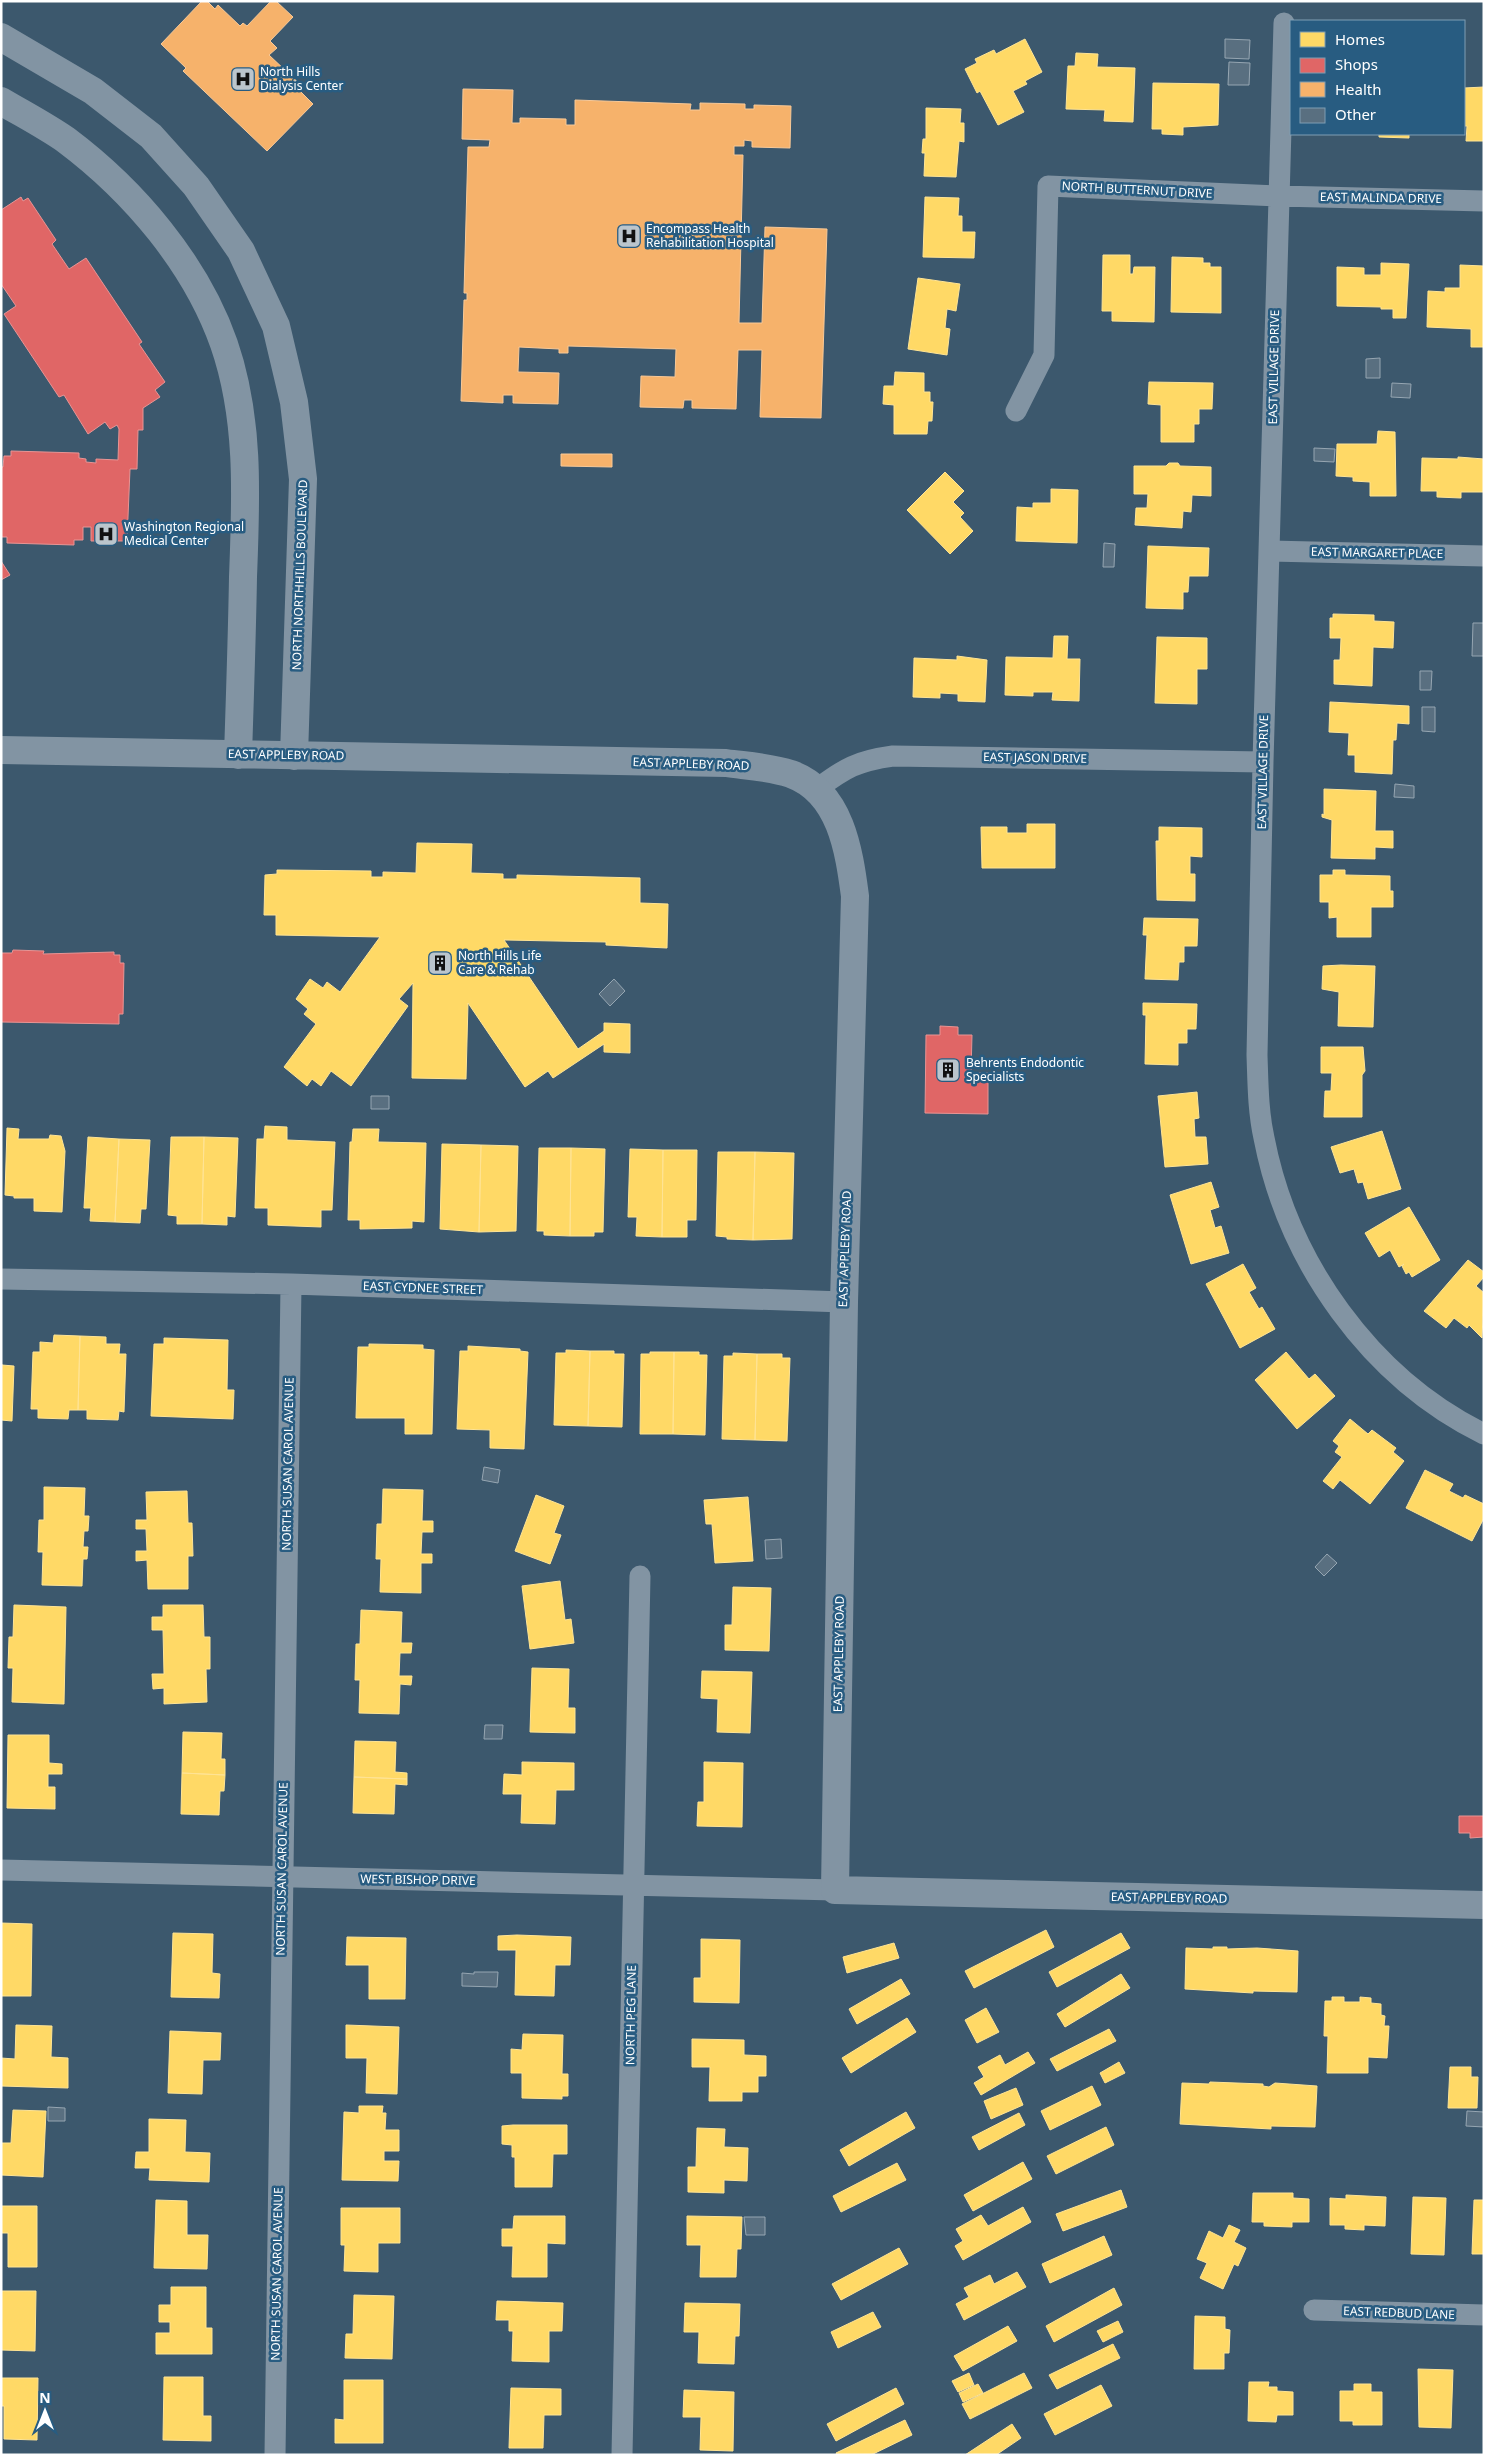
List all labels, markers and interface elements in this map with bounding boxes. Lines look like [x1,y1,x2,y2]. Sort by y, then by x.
legend [1290,20,1465,135]
text: Homes [1335,29,1385,49]
text: Shops [1335,54,1378,74]
place label: North Hills Dialysis Center [260,63,343,94]
hospital icon: North Hills Dialysis Center [230,66,256,92]
text: Health [1335,79,1382,99]
text: Other [1335,104,1376,124]
street label: NORTH BUTTERNUT DRIVE [1061,177,1213,202]
street label: EAST MALINDA DRIVE [1320,188,1442,207]
place label: Encompass Health Rehabilitation Hospital [646,220,774,251]
hospital icon: Encompass Health Rehabilitation Hospital [616,223,642,249]
street label: EAST VILLAGE DRIVE [1264,310,1283,424]
street label: NORTH NORTHHILLS BOULEVARD [288,479,311,671]
place label: Washington Regional Medical Center [124,518,244,549]
hospital icon: Washington Regional Medical Center [93,521,119,547]
street label: EAST MARGARET PLACE [1311,543,1443,562]
street label: EAST VILLAGE DRIVE [1253,715,1272,829]
street label: EAST APPLEBY ROAD [228,745,345,764]
street label: EAST JASON DRIVE [983,748,1087,767]
street label: EAST APPLEBY ROAD [632,753,750,774]
place label: North Hills Life Care & Rehab [458,947,542,978]
building icon: North Hills Life Care & Rehab [427,950,453,976]
place label: Behrents Endodontic Specialists [966,1054,1084,1085]
building icon: Behrents Endodontic Specialists [935,1057,961,1083]
street label: EAST APPLEBY ROAD [834,1190,855,1308]
street label: EAST CYDNEE STREET [363,1277,484,1298]
street label: NORTH SUSAN CAROL AVENUE [277,1377,298,1551]
street label: EAST APPLEBY ROAD [829,1595,848,1712]
street label: NORTH SUSAN CAROL AVENUE [271,1782,292,1956]
street label: WEST BISHOP DRIVE [360,1870,476,1889]
street label: EAST APPLEBY ROAD [1111,1888,1228,1907]
street label: NORTH PEG LANE [621,1965,640,2065]
street label: NORTH SUSAN CAROL AVENUE [266,2187,287,2361]
street label: EAST REDBUD LANE [1343,2302,1455,2323]
north arrow [20,2386,70,2436]
text: N [39,2388,51,2407]

